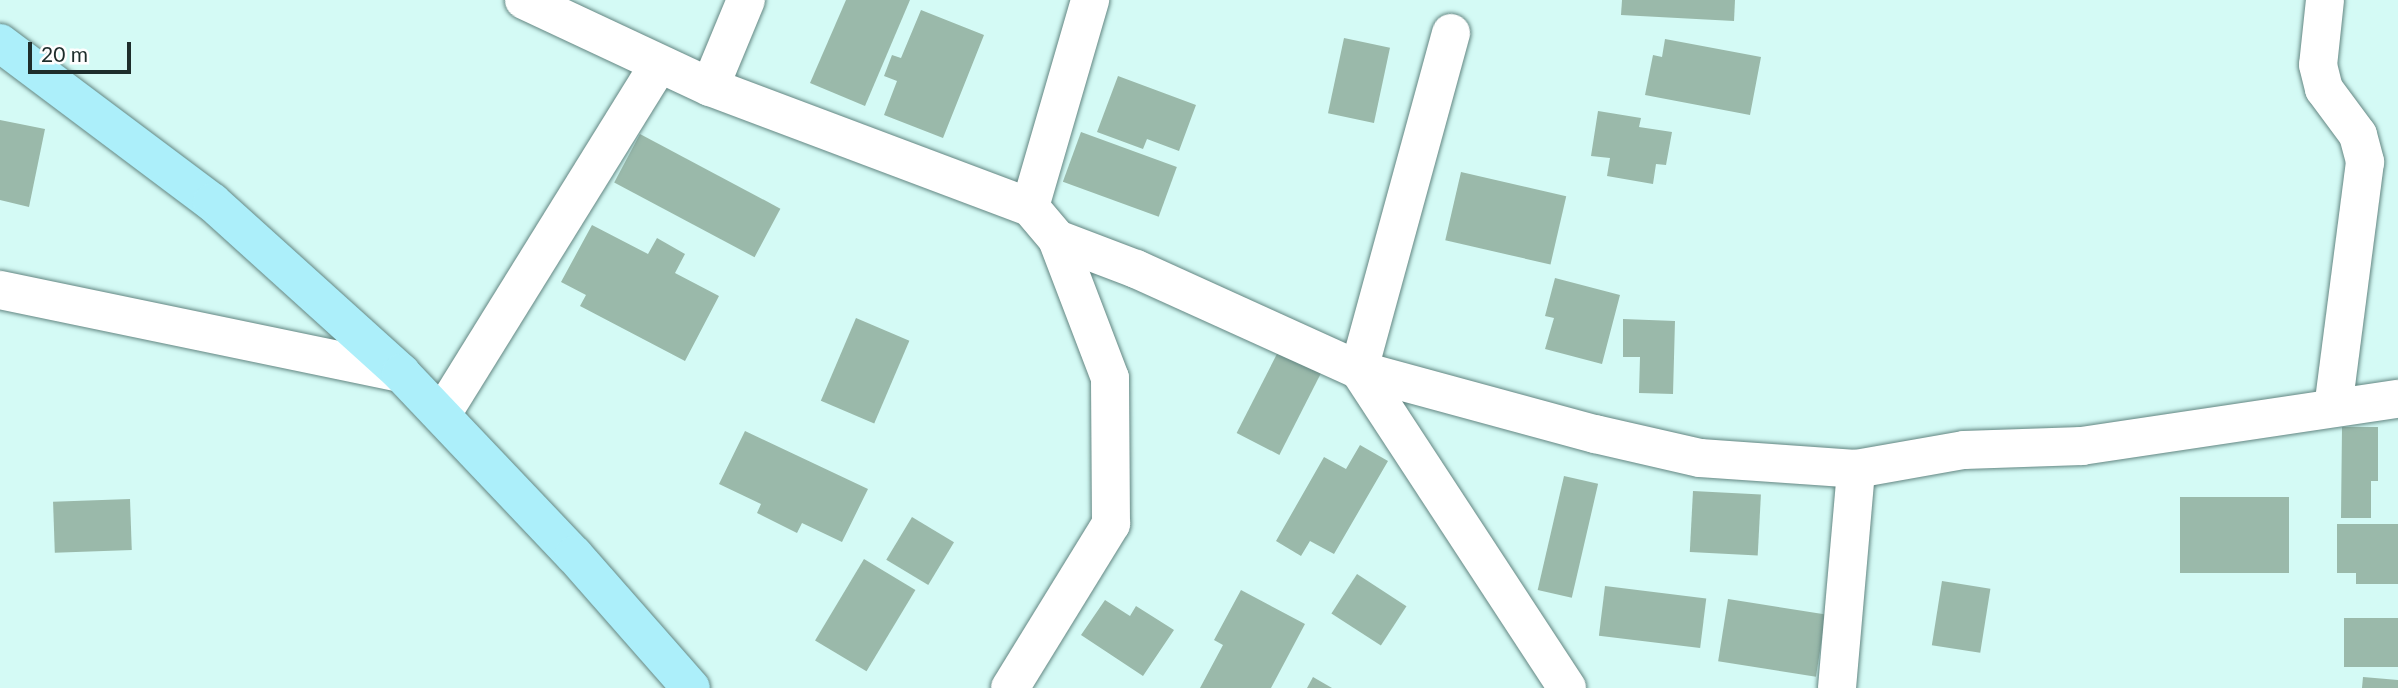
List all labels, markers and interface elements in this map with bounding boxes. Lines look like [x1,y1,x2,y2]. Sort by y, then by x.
scale bar [32,28,135,72]
text: 20 m [41,41,88,66]

